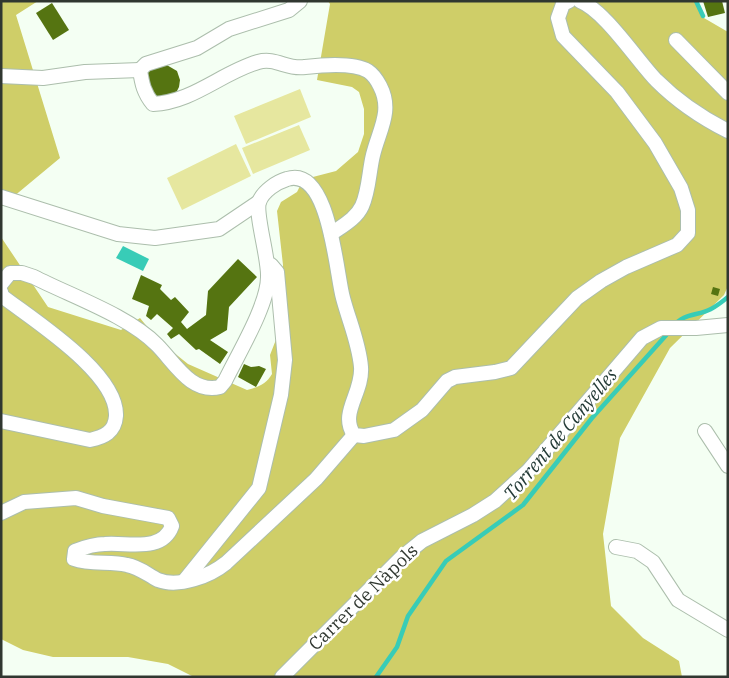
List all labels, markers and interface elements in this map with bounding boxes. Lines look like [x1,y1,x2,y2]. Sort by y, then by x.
water label: Torrent de Canyelles [498,363,622,505]
street label: Carrer de Nàpols [304,539,422,655]

